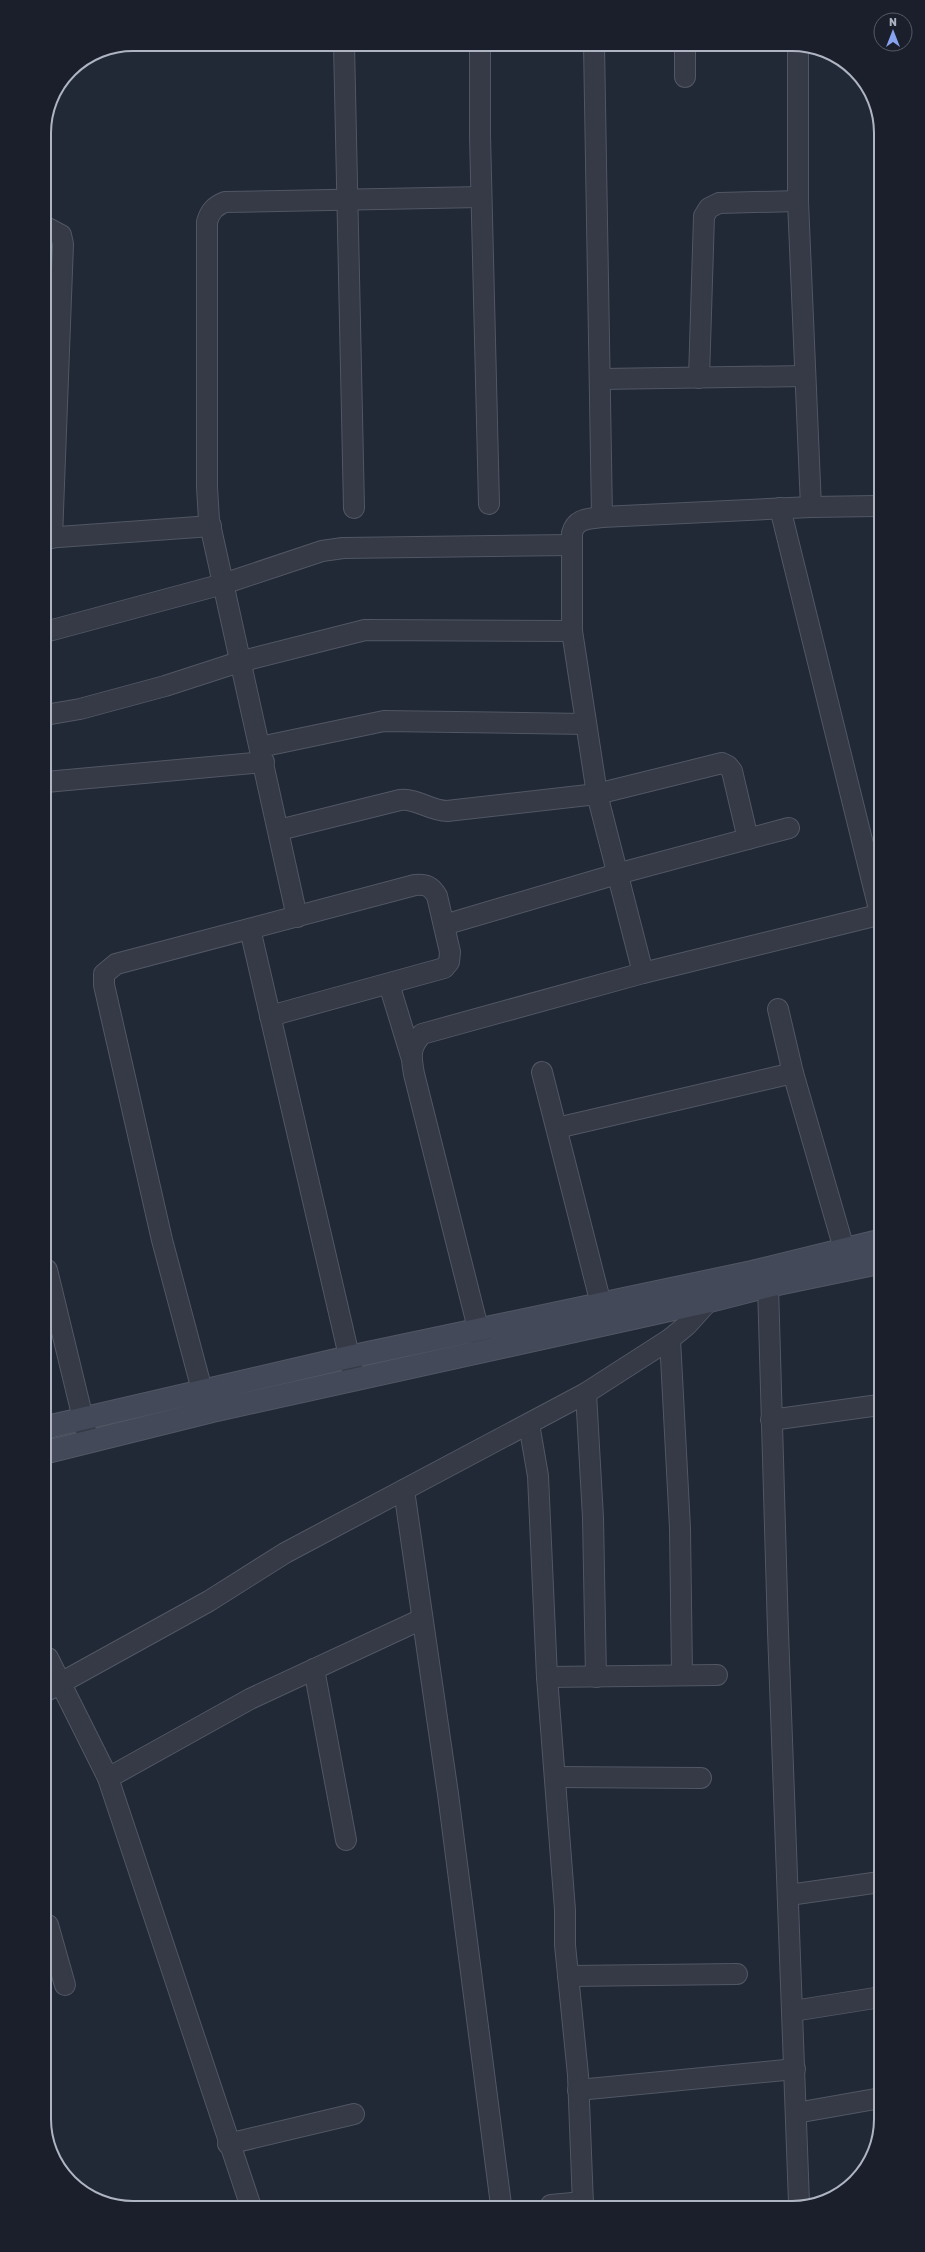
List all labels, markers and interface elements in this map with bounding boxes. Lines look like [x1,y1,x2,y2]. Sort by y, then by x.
north arrow [873,12,913,52]
text: N [889,16,897,29]

